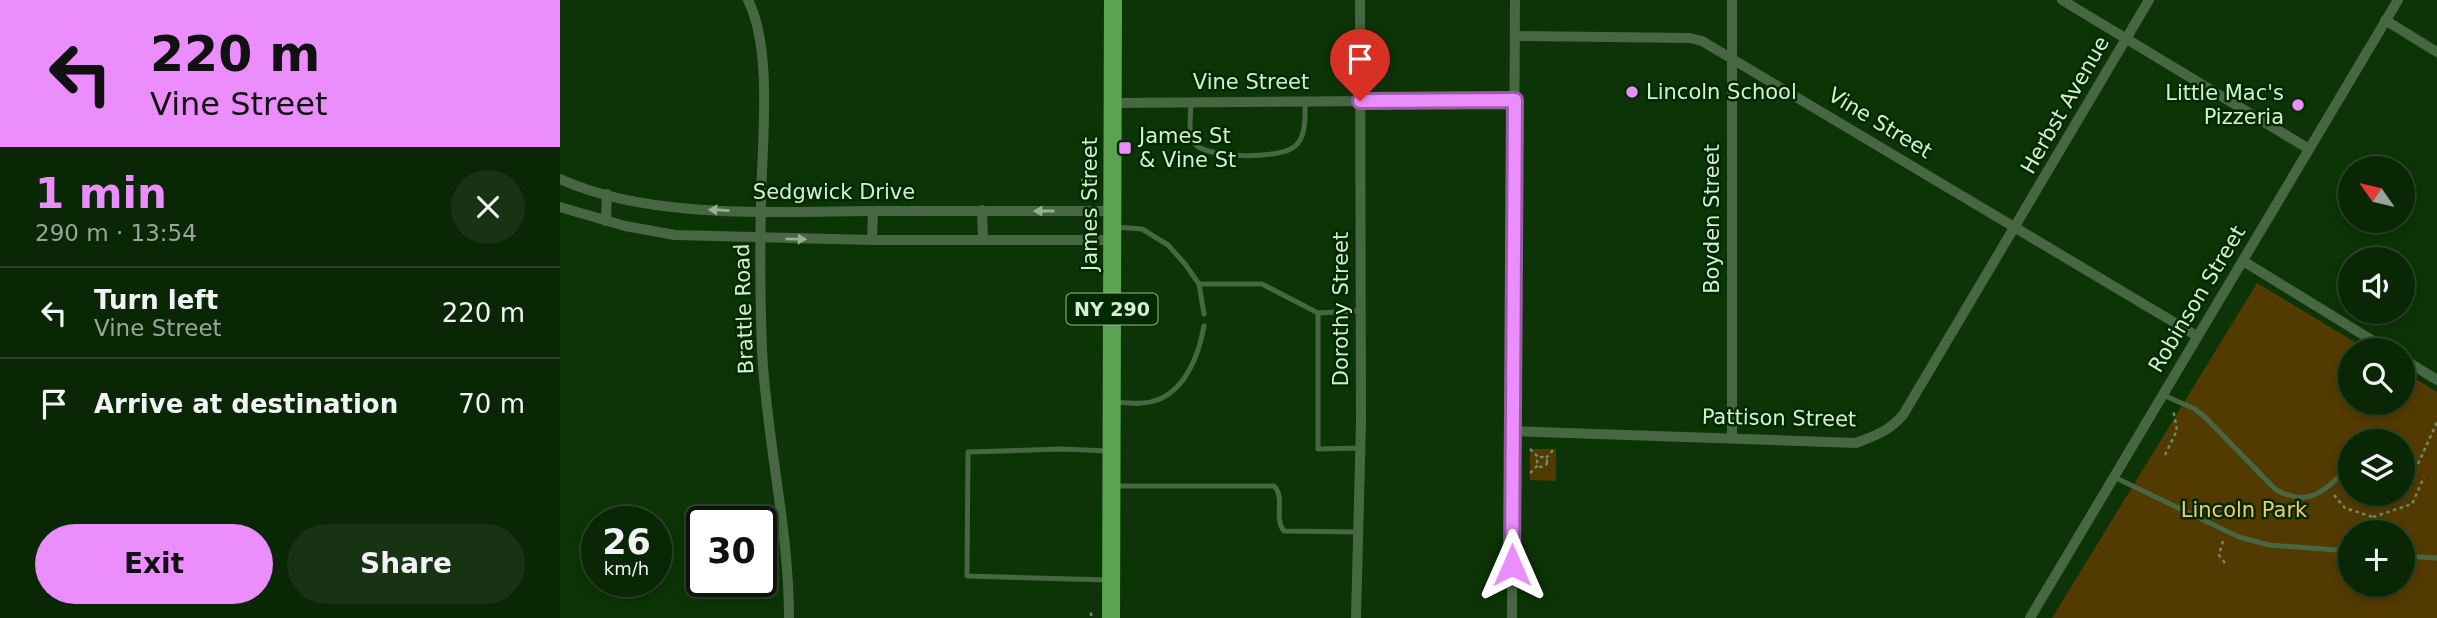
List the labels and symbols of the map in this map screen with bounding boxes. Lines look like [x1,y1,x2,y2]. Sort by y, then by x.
pin [1330,29,1390,101]
street label: Herbst Avenue [2016,32,2114,178]
street label: Vine Street [1193,70,1309,94]
place label: Lincoln School [1646,80,1797,104]
place label: Little Mac's Pizzeria [2165,81,2284,129]
street label: Vine Street [1824,83,1936,163]
marker: Lincoln School [1624,84,1640,100]
marker: Little Mac's Pizzeria [2290,97,2306,113]
place label: James St & Vine St [1137,124,1236,172]
street label: James Street [1078,137,1102,273]
marker: James St & Vine St [1117,140,1133,156]
street label: Boyden Street [1700,144,1724,294]
north arrow [2338,156,2415,233]
street label: Sedgwick Drive [753,180,915,204]
one-way arrow [708,205,730,216]
one-way arrow [1033,205,1055,217]
street label: Robinson Street [2144,221,2250,377]
street label: Dorothy Street [1329,232,1353,386]
one-way arrow [785,233,807,244]
street label: Brattle Road [730,243,758,375]
road number: NY 290 [1066,294,1158,324]
street label: Pattison Street [1702,405,1856,431]
park label: Lincoln Park [2181,498,2308,522]
speed limit sign: 30 [686,506,777,597]
position arrow [1475,528,1549,602]

